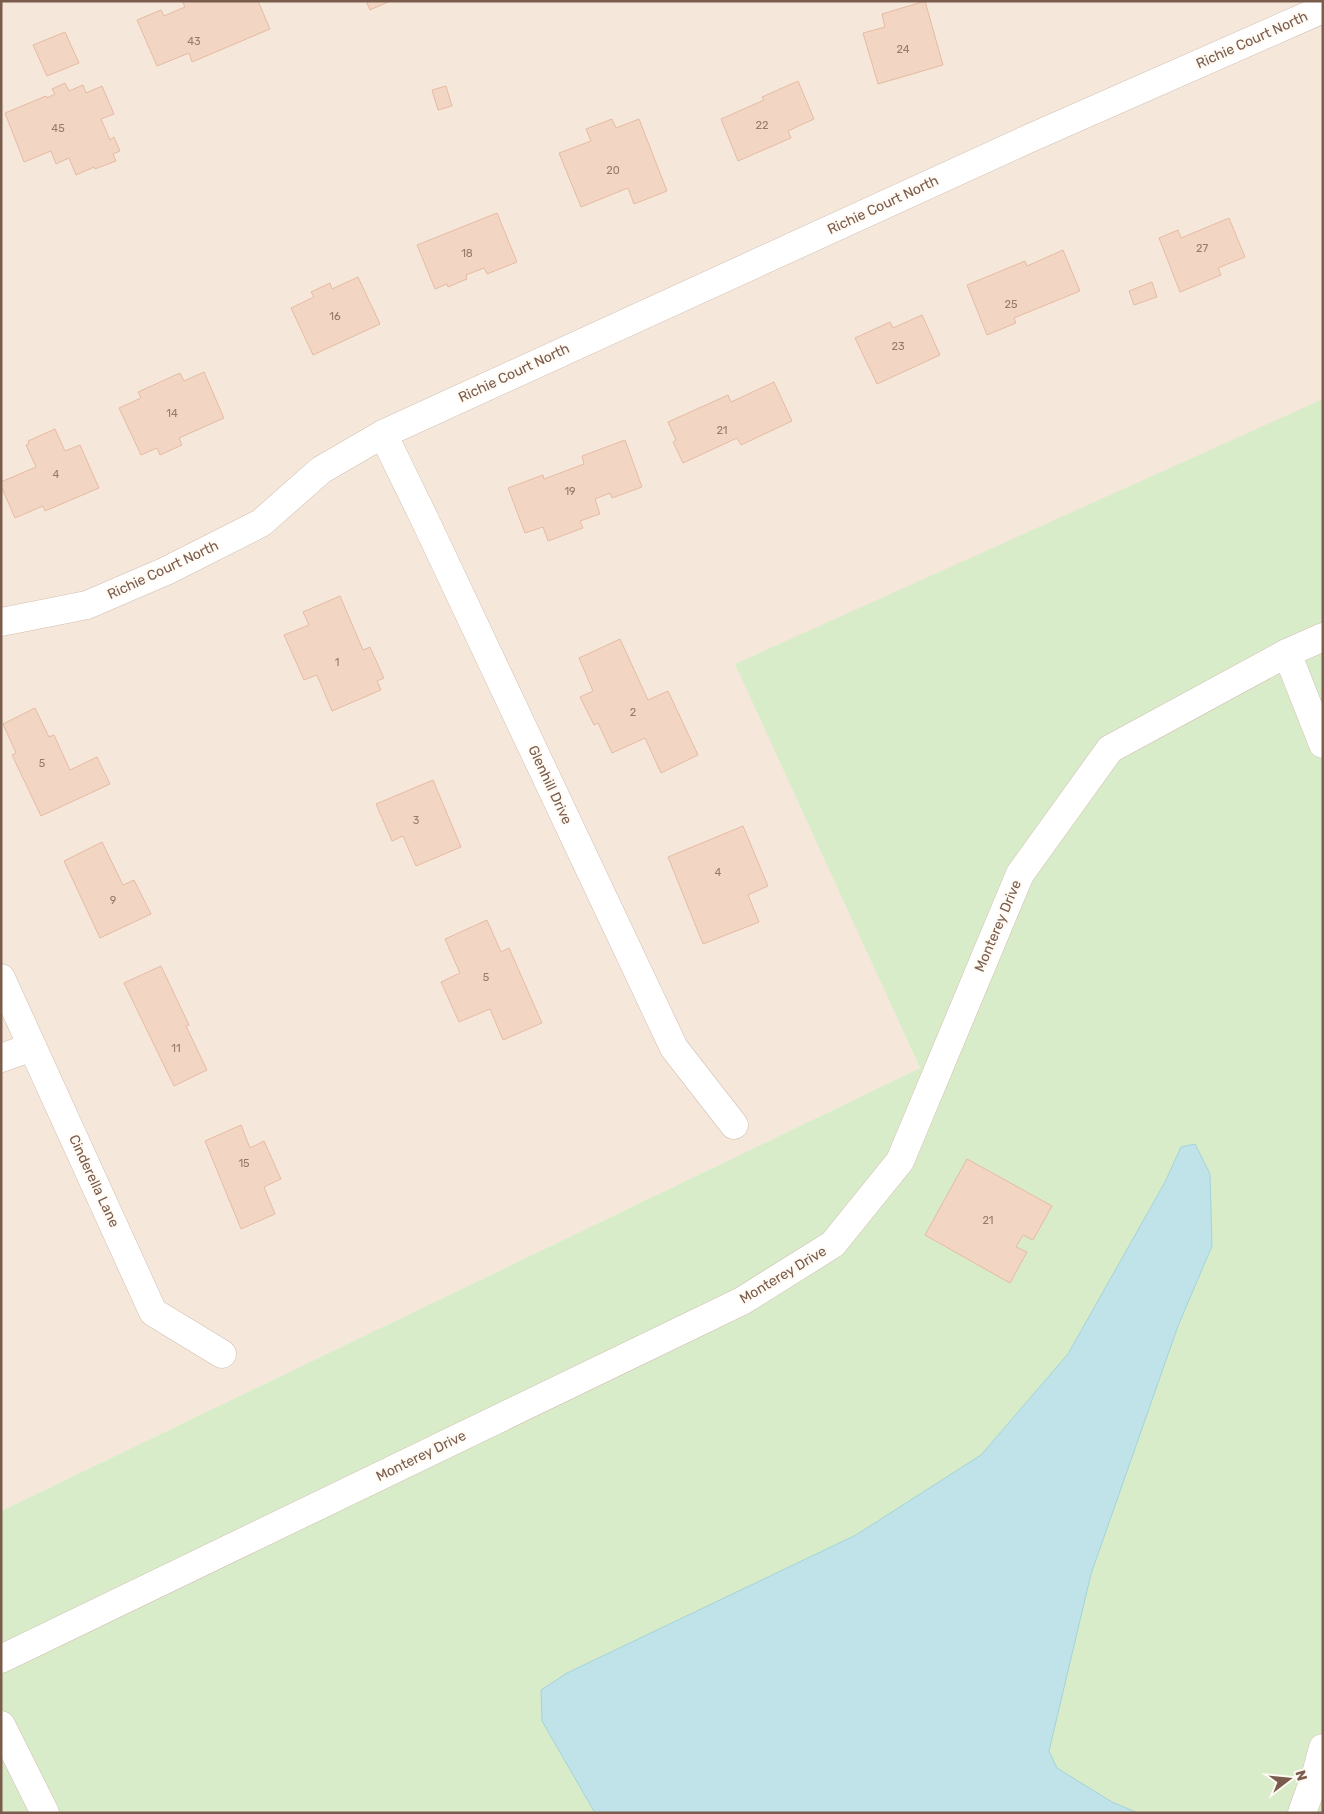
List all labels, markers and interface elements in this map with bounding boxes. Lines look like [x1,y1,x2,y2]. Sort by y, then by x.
street label: Richie Court North [1193,8,1311,72]
house number: 43 [187,35,201,48]
house number: 24 [896,43,910,56]
house number: 22 [756,119,768,132]
house number: 45 [51,122,65,135]
house number: 20 [606,164,620,177]
street label: Richie Court North [825,172,941,238]
house number: 27 [1196,242,1208,255]
house number: 18 [461,247,473,260]
house number: 25 [1005,298,1018,311]
house number: 16 [329,310,341,323]
street label: Richie Court North [456,340,572,406]
house number: 23 [891,340,905,353]
house number: 14 [166,407,178,420]
house number: 21 [716,424,728,437]
house number: 4 [53,468,60,481]
house number: 19 [564,485,576,498]
street label: Richie Court North [105,537,221,603]
house number: 1 [335,656,339,669]
house number: 2 [630,706,636,719]
street label: Glenhill Drive [524,743,576,827]
house number: 5 [39,757,46,770]
house number: 3 [413,814,420,827]
house number: 4 [715,866,722,879]
street label: Monterey Drive [971,877,1025,974]
house number: 9 [110,894,116,907]
house number: 5 [483,971,490,984]
house number: 11 [171,1042,181,1055]
street label: Cinderella Lane [65,1132,123,1230]
house number: 15 [238,1157,250,1170]
house number: 21 [982,1214,994,1227]
street label: Monterey Drive [737,1242,830,1308]
street label: Monterey Drive [373,1427,469,1485]
north arrow [1264,1754,1314,1804]
text: N [1291,1768,1311,1783]

